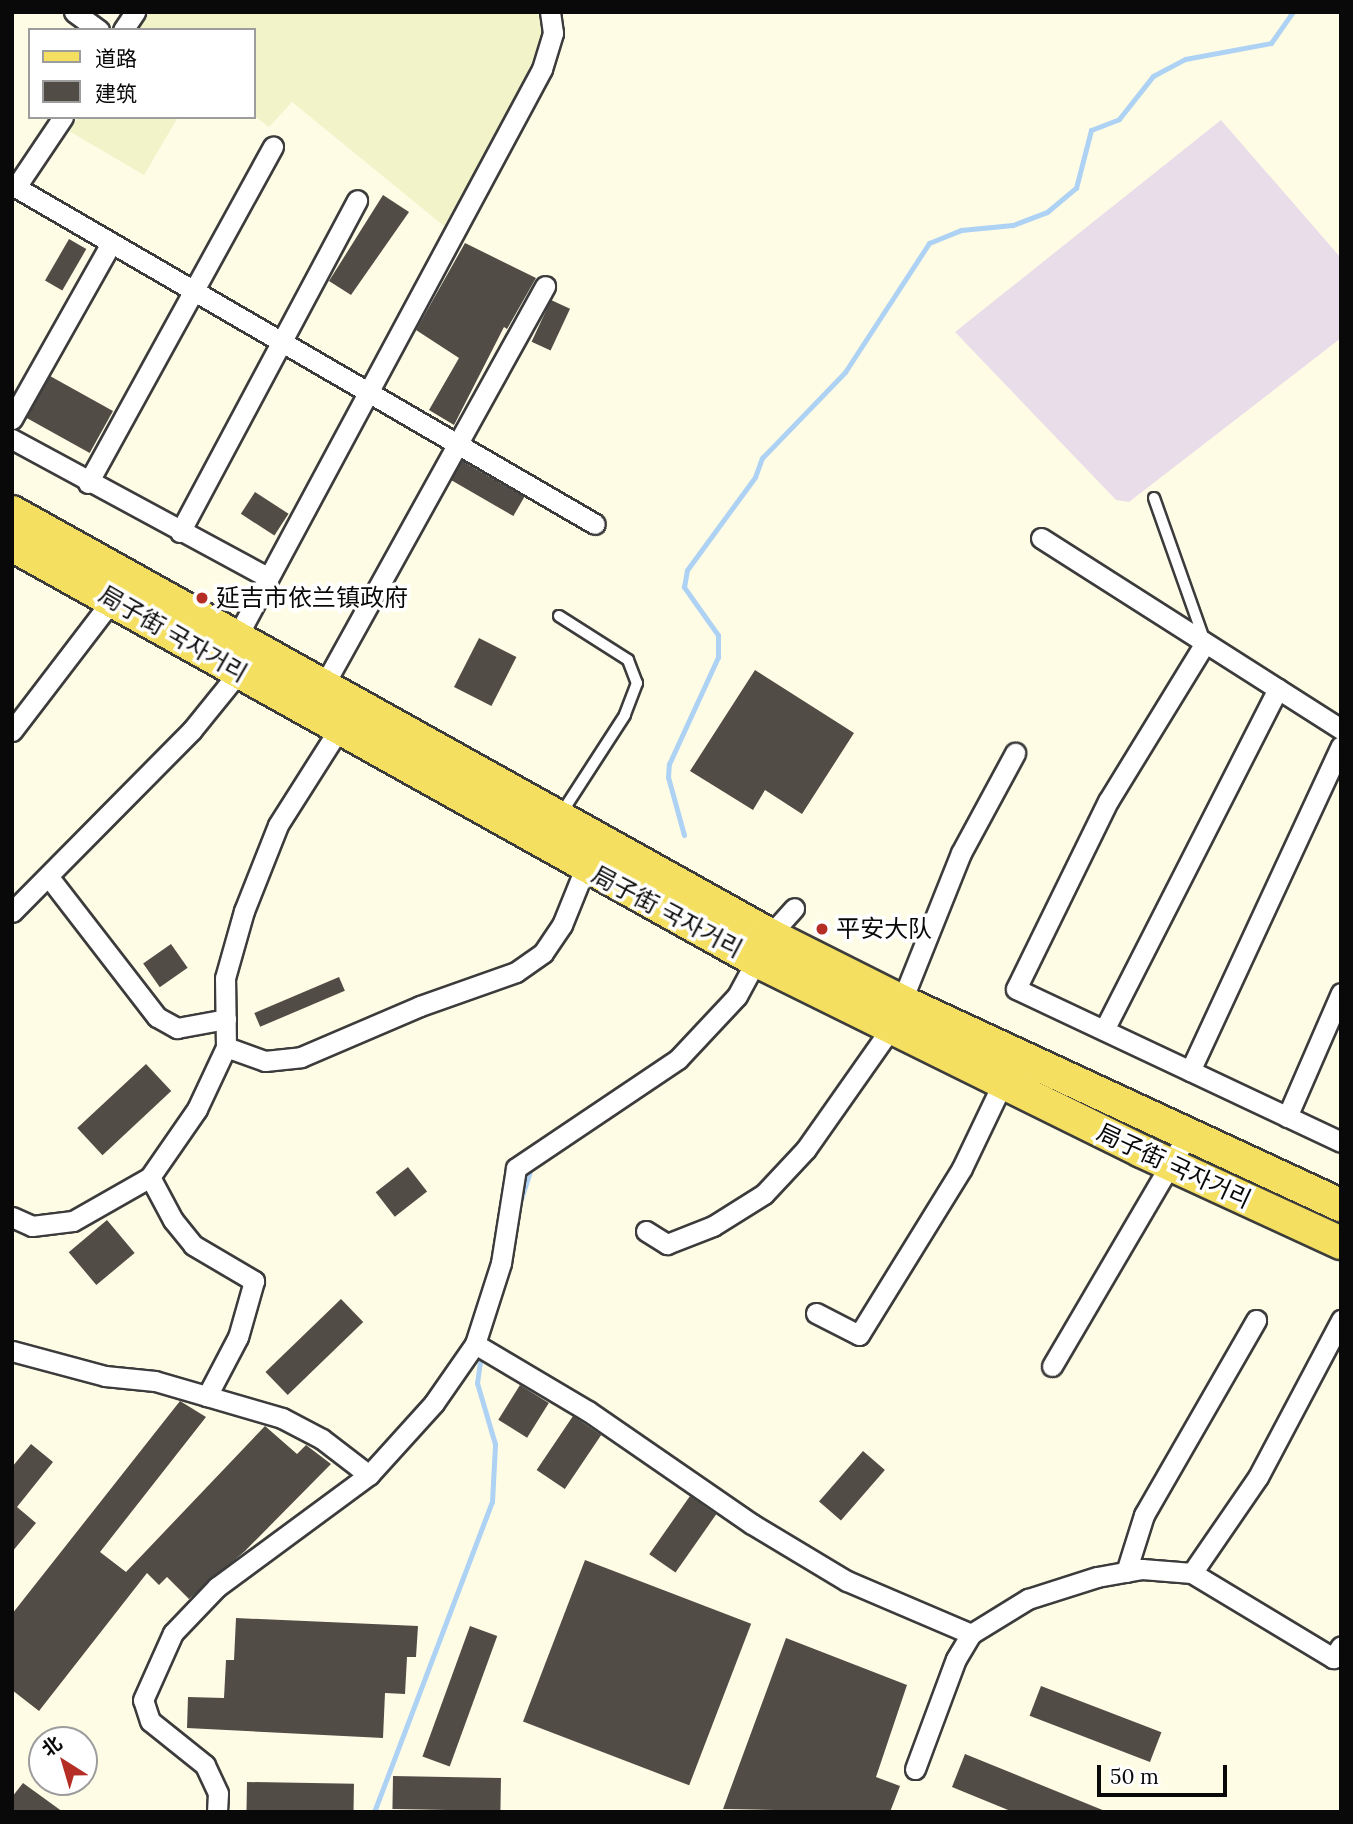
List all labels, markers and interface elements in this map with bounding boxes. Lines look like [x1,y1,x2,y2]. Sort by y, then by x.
legend [28,28,256,119]
text: 道路 [95,45,137,72]
text: 建筑 [95,80,137,107]
street label: 局子街 국자거리 [94,580,252,688]
place label: 延吉市依兰镇政府 [216,584,408,612]
marker: 延吉市依兰镇政府 [194,590,210,606]
street label: 局子街 국자거리 [587,860,747,964]
place label: 平安大队 [836,915,932,943]
marker: 平安大队 [814,921,830,937]
street label: 局子街 국자거리 [1092,1118,1256,1214]
north arrow [28,1726,98,1796]
text: 北 [37,1731,66,1761]
scale bar [1101,1750,1230,1794]
text: 50 m [1110,1763,1159,1790]

